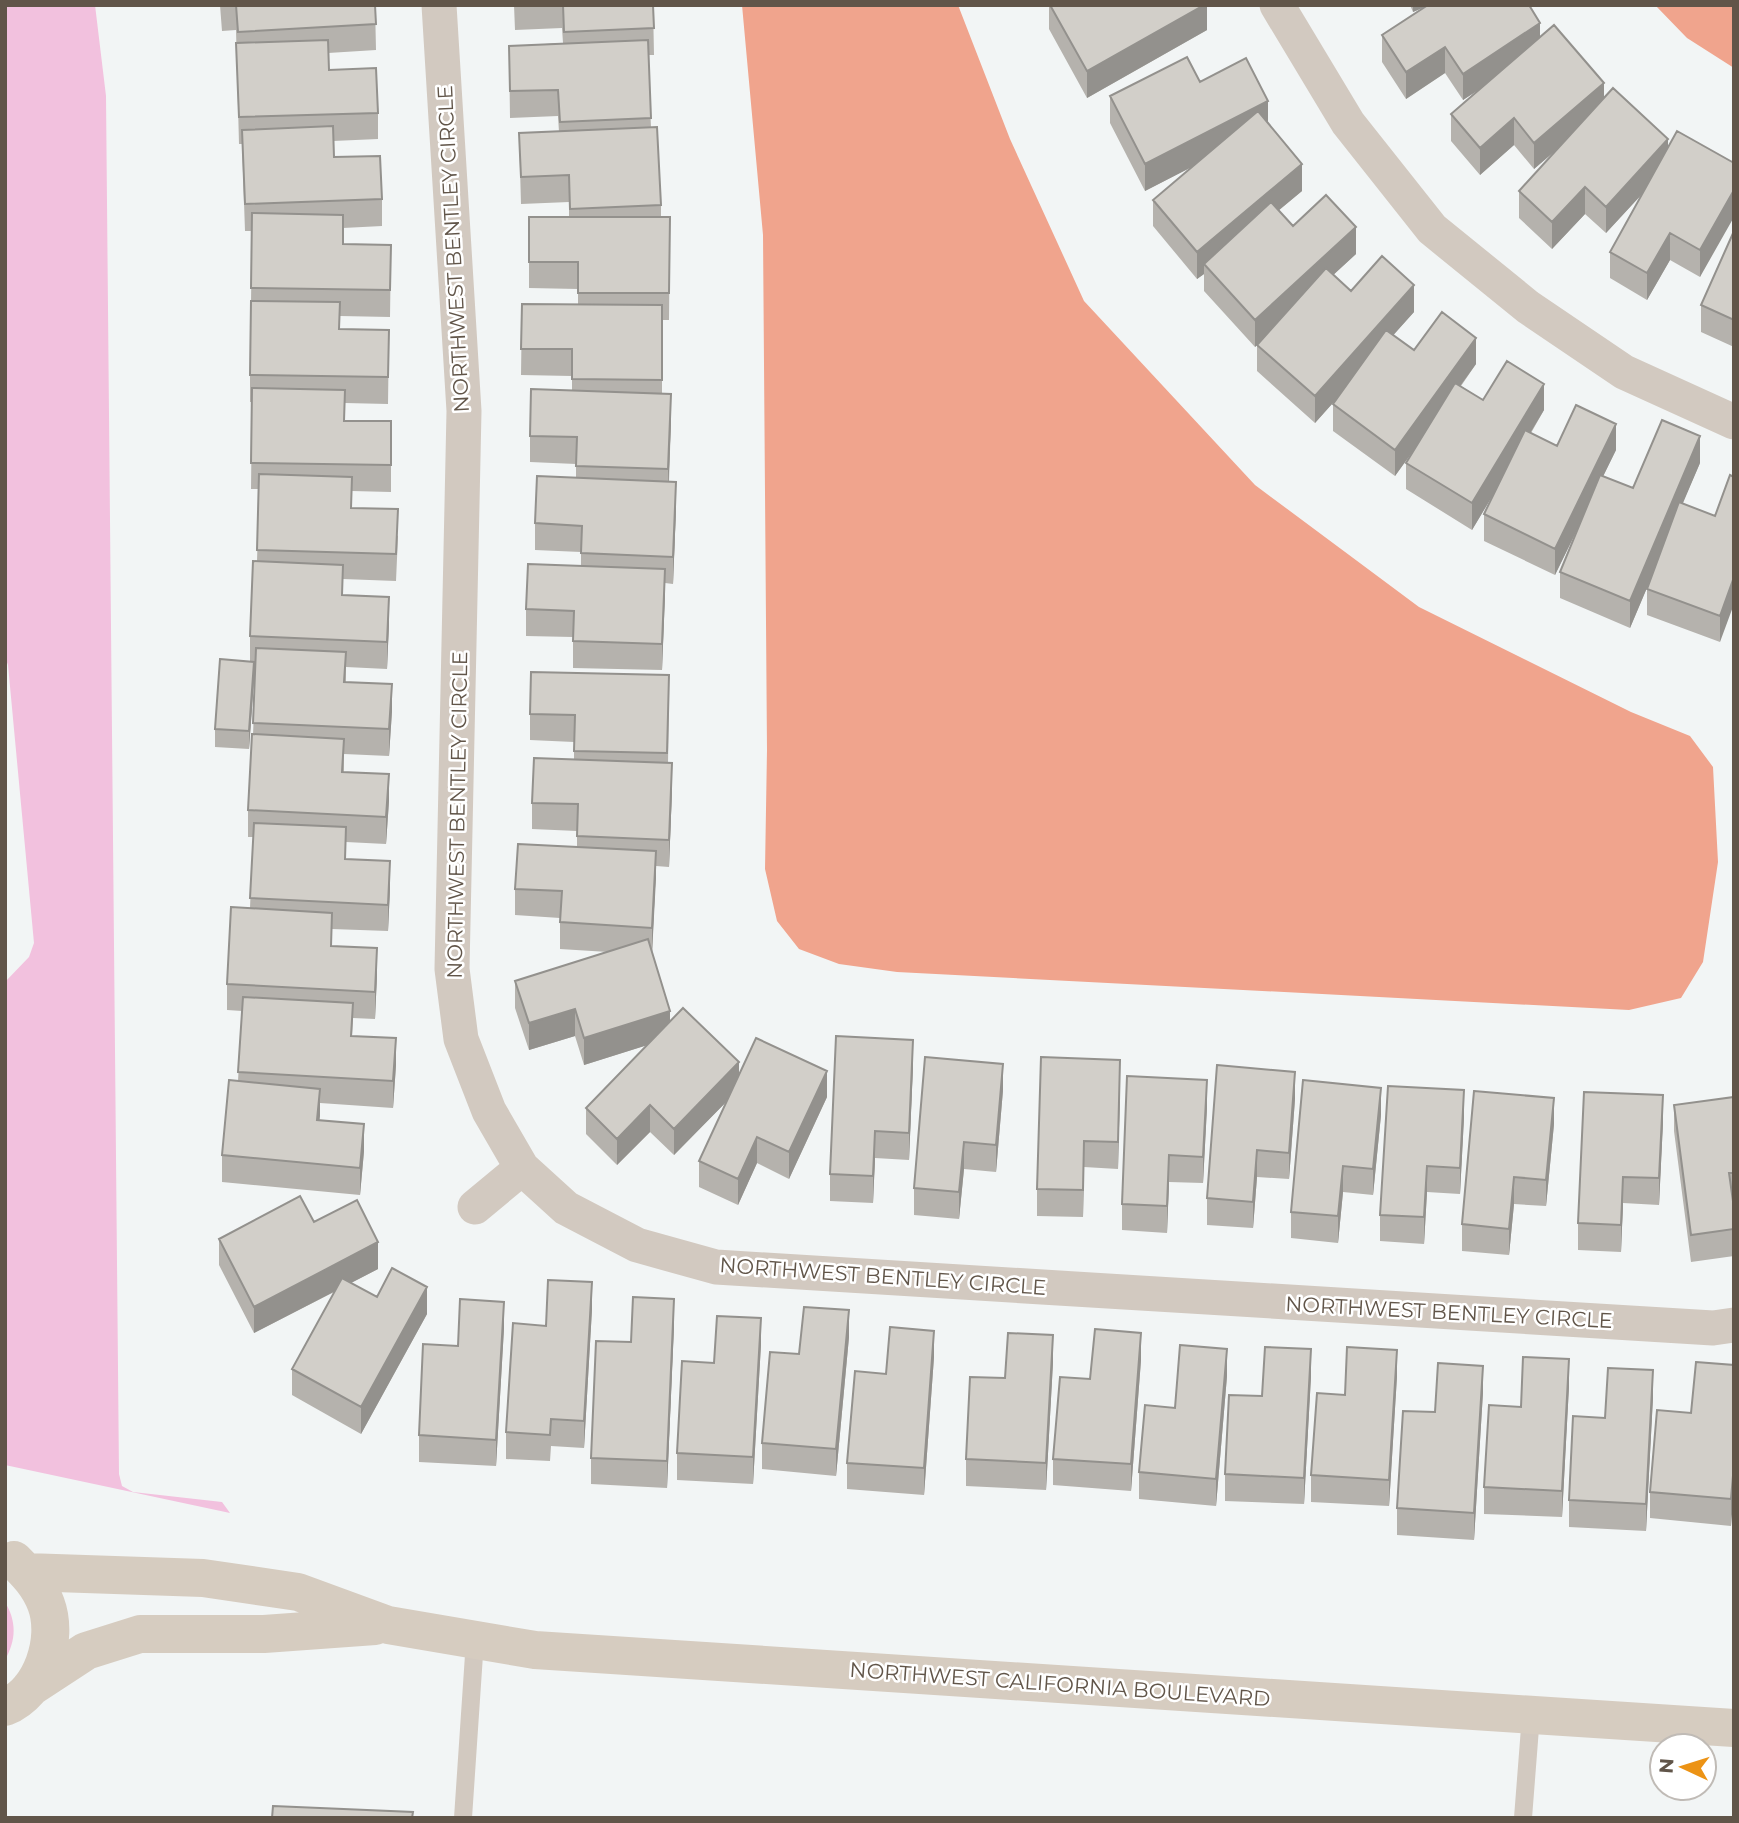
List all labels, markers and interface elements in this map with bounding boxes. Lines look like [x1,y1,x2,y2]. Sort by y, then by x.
street label: NORTHWEST BENTLEY CIRCLE [432,85,474,413]
street label: NORTHWEST BENTLEY CIRCLE [442,651,472,979]
street label: NORTHWEST BENTLEY CIRCLE [719,1252,1047,1300]
street label: NORTHWEST BENTLEY CIRCLE [1285,1291,1613,1333]
street label: NORTHWEST CALIFORNIA BOULEVARD [849,1657,1271,1711]
north arrow [1648,1732,1718,1802]
text: N [1655,1757,1679,1774]

